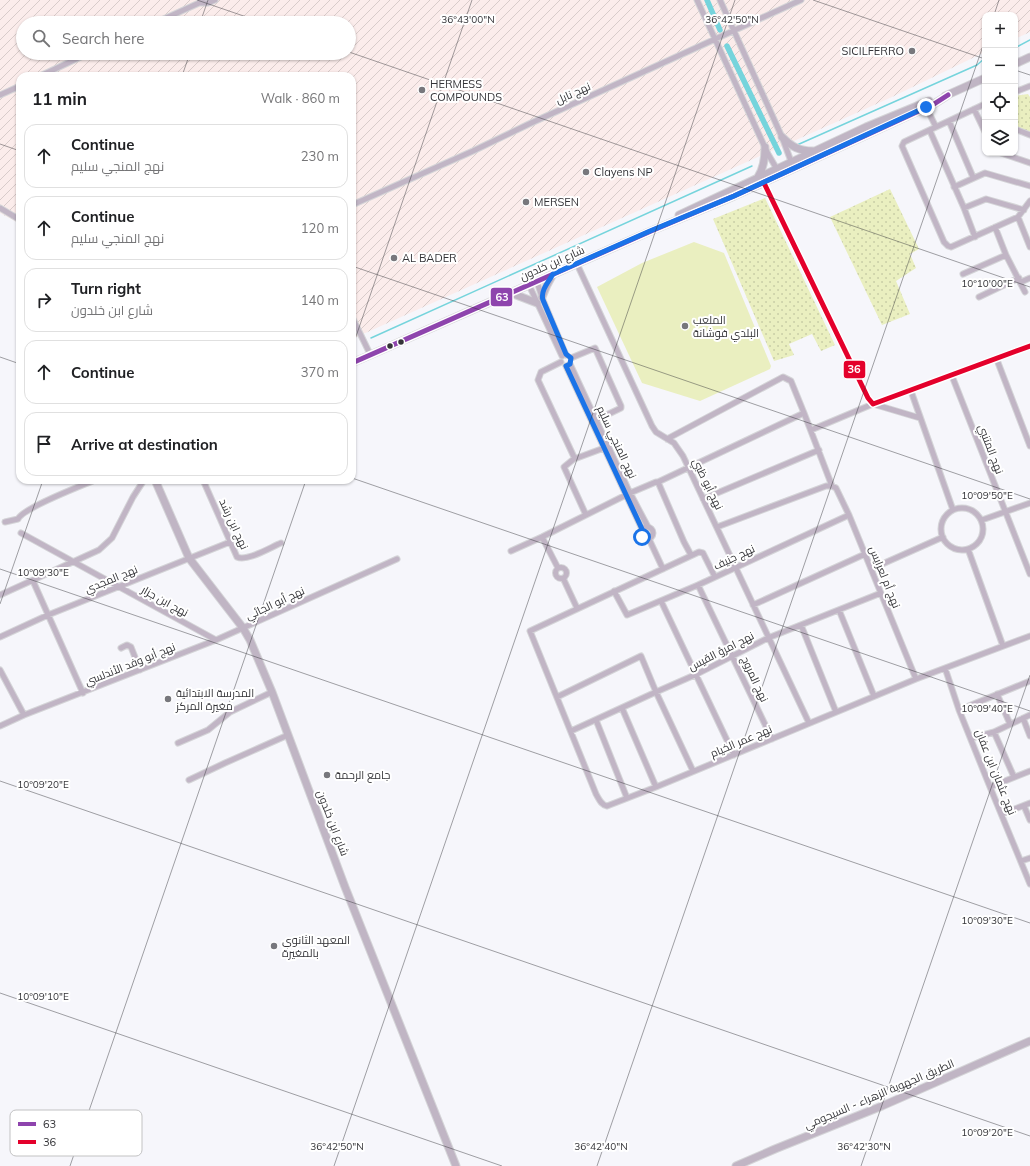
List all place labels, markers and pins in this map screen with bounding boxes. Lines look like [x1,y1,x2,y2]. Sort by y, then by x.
place label: SICILFERRO [842,44,904,58]
marker: SICILFERRO [907,46,917,56]
place label: HERMESS COMPOUNDS [430,77,502,104]
marker: HERMESS COMPOUNDS [417,85,427,95]
place label: Clayens NP [594,165,653,179]
marker: Clayens NP [581,167,591,177]
place label: MERSEN [534,195,579,209]
marker: MERSEN [521,197,531,207]
place label: AL BADER [402,251,457,265]
marker: AL BADER [389,253,399,263]
place label: الملعب البلدي فوشانة [693,313,759,342]
marker: الملعب البلدي فوشانة [680,321,690,331]
unlabelled marker [396,337,406,347]
unlabelled marker [385,341,395,351]
place label: المدرسة الابتدائية مغيرة المركز [175,686,254,713]
marker: المدرسة الابتدائية مغيرة المركز [163,694,173,704]
place label: جامع الرحمة [335,768,390,783]
marker: جامع الرحمة [322,770,332,780]
place label: المعهد الثانوي بالمغيرة [282,933,350,960]
marker: المعهد الثانوي بالمغيرة [269,941,279,951]

